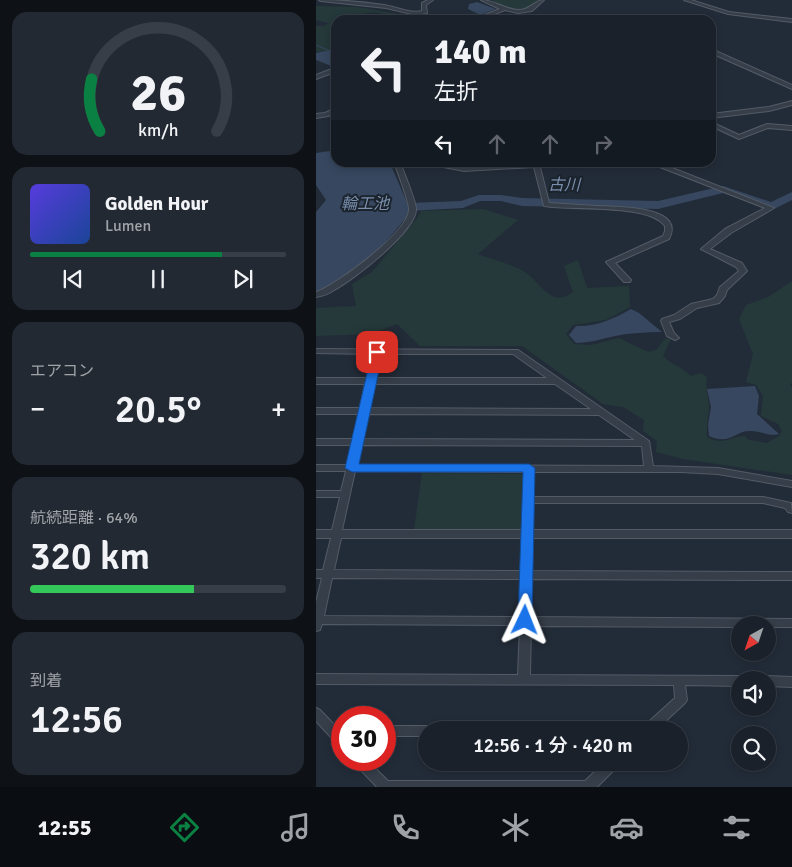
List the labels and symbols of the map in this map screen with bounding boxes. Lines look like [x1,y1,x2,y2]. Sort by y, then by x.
water label: 古川 [548,175,582,195]
water label: 輪工池 [341,194,391,214]
pin [356,331,398,373]
position arrow [498,593,550,645]
north arrow [731,616,776,661]
speed limit sign: 30 [331,706,396,771]

